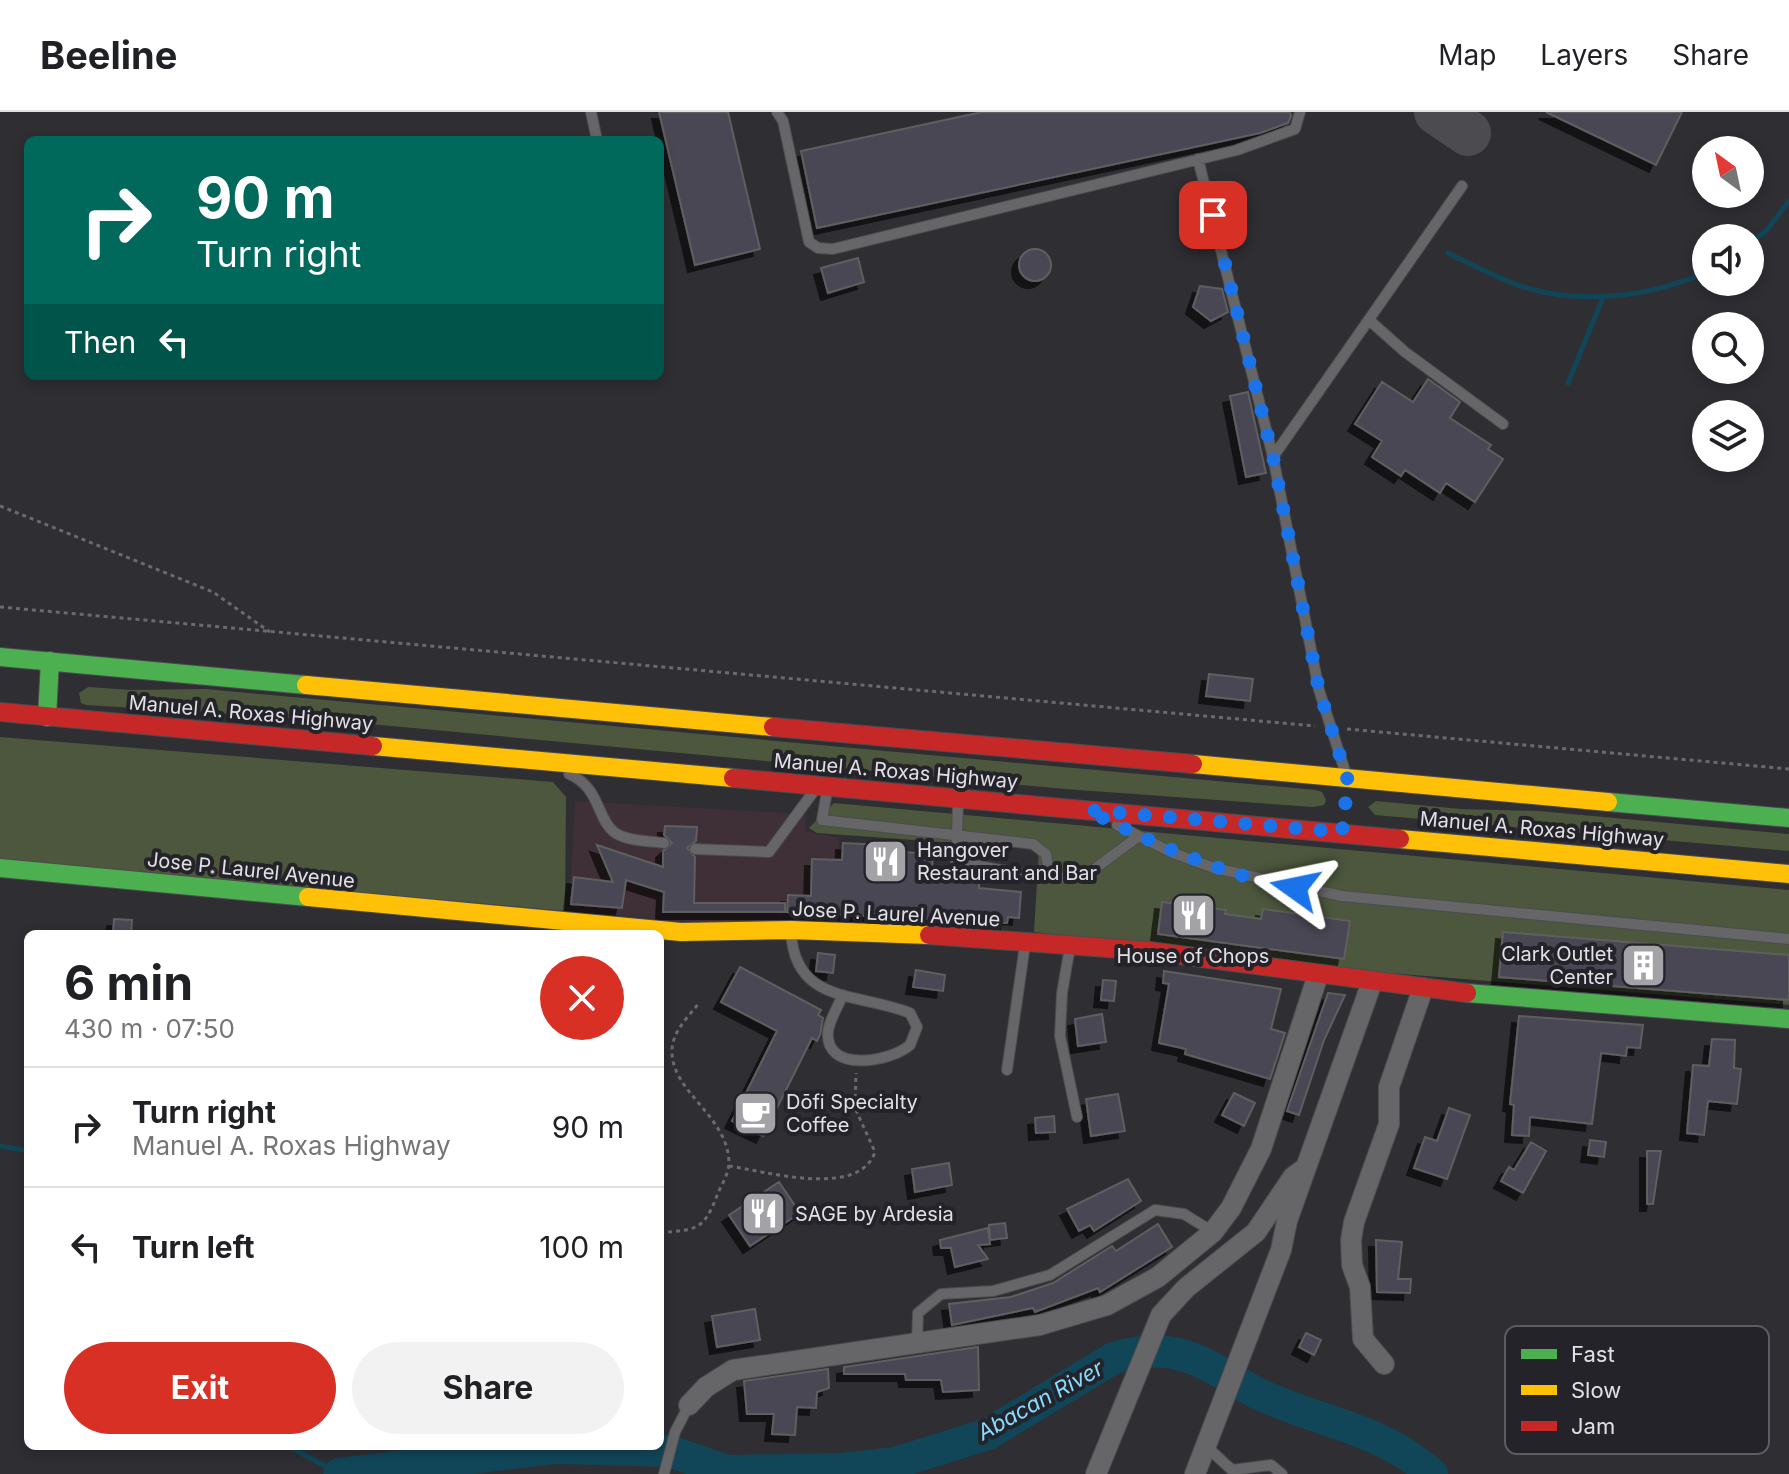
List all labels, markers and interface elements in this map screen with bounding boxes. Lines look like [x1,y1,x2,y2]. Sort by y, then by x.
text: Beeline [40,32,177,78]
text: Map [1438,38,1496,72]
text: Layers [1540,38,1628,72]
text: Share [1672,38,1749,72]
north arrow [1692,136,1764,208]
map controls [1692,136,1764,472]
text: 90 m [196,164,335,232]
icon: right [64,168,168,272]
pin [1179,181,1247,249]
icon: arrive [1191,193,1235,237]
button: sound [1692,224,1764,296]
text: Turn right [196,232,361,276]
button: search [1692,312,1764,384]
icon: left [152,320,196,364]
text: Then [64,324,136,360]
button: layers [1692,400,1764,472]
street label: Manuel A. Roxas Highway [128,690,374,736]
street label: Manuel A. Roxas Highway [773,748,1019,794]
street label: Manuel A. Roxas Highway [1419,806,1665,852]
restaurant icon: Hangover Restaurant and Bar [862,838,910,886]
place label: Hangover Restaurant and Bar [917,838,1097,885]
position arrow [1253,846,1337,930]
street label: Jose P. Laurel Avenue [146,847,356,893]
restaurant icon: House of Chops [1169,892,1217,940]
street label: Jose P. Laurel Avenue [791,897,1001,931]
place label: Clark Outlet Center [1501,942,1613,989]
building icon: Clark Outlet Center [1620,942,1668,990]
place label: House of Chops [1117,944,1269,968]
text: 6 min [64,953,193,1012]
button: close [540,956,624,1040]
text: 430 m · 07:50 [64,1013,235,1044]
cafe icon: Dōfi Specialty Coffee [731,1090,779,1138]
place label: Dōfi Specialty Coffee [786,1090,918,1137]
text: Turn right [132,1094,276,1130]
icon: right [64,1105,108,1149]
text: 90 m [552,1109,624,1145]
text: Manuel A. Roxas Highway [132,1130,451,1161]
restaurant icon: SAGE by Ardesia [740,1190,788,1238]
place label: SAGE by Ardesia [795,1202,954,1226]
icon: left [64,1225,108,1269]
text: Turn left [132,1229,254,1265]
text: 100 m [539,1229,624,1265]
legend [1505,1326,1769,1454]
text: Fast [1571,1341,1615,1367]
button: Exit [64,1342,336,1434]
button: Share [352,1342,624,1434]
water label: Abacan River [972,1354,1108,1446]
text: Slow [1571,1377,1621,1403]
text: Jam [1571,1413,1615,1439]

